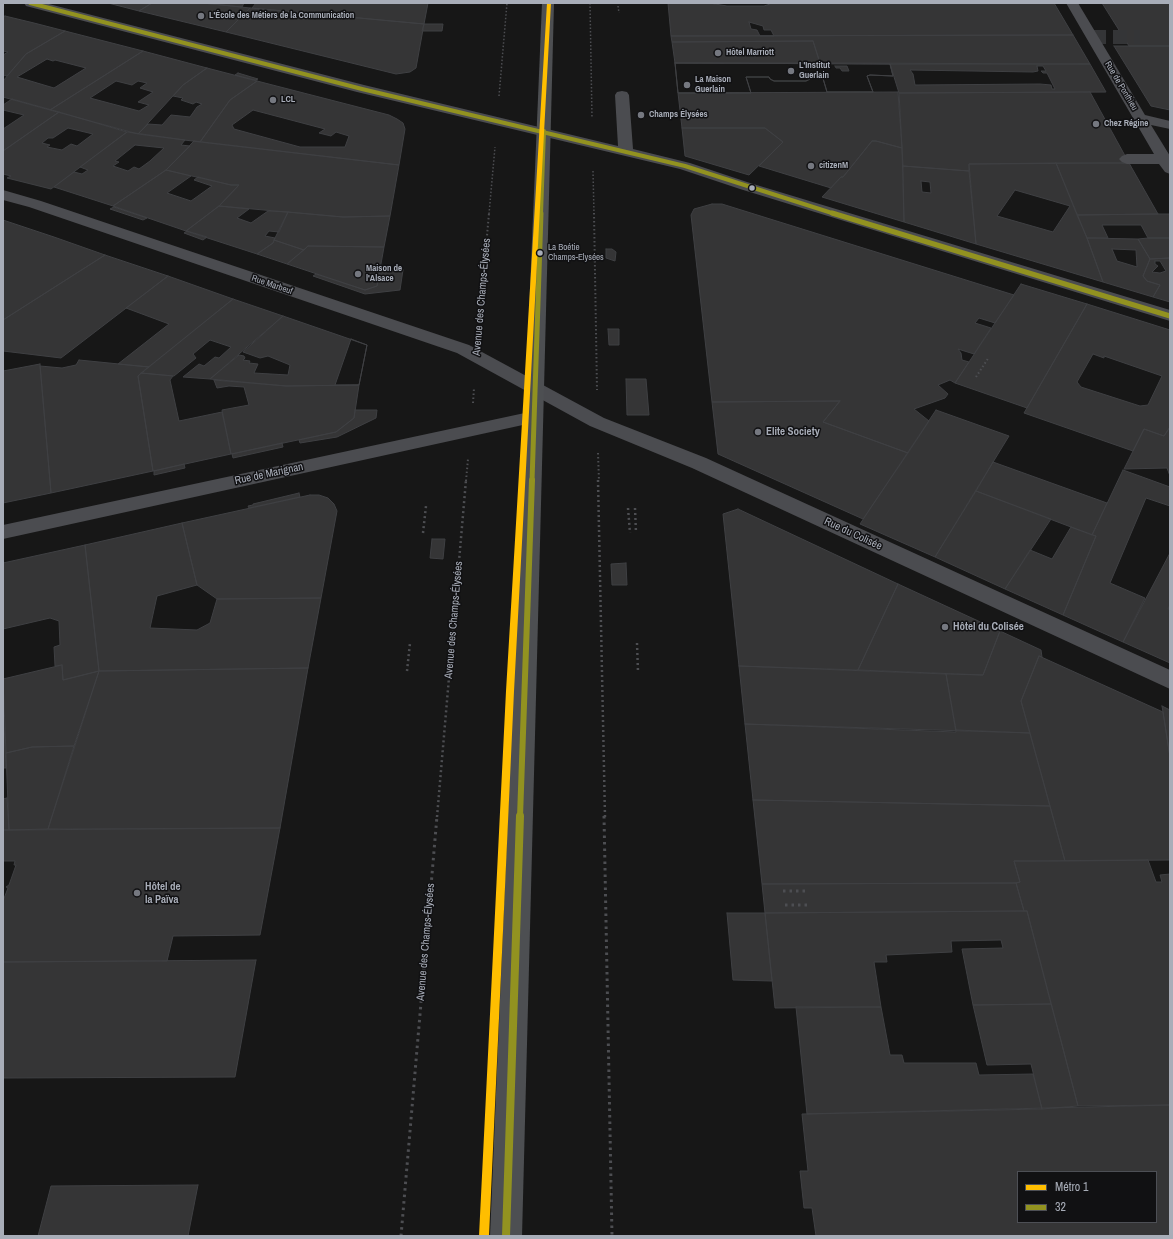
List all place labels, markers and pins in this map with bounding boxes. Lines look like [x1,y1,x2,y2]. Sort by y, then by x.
marker: L'École des Métiers de la Communication [196,11,206,21]
place label: L'École des Métiers de la Communication [209,11,354,21]
marker: Hôtel Marriott [713,48,723,58]
place label: Hôtel Marriott [726,48,774,58]
place label: L'Institut Guerlain [799,61,830,82]
marker: L'Institut Guerlain [786,66,796,76]
place label: La Maison Guerlain [695,75,731,96]
marker: La Maison Guerlain [682,80,692,90]
marker: LCL [268,95,278,105]
place label: LCL [281,95,295,105]
marker: Champs Élysées [636,110,646,120]
place label: Champs Élysées [649,110,708,120]
marker: Chez Régine [1091,119,1101,129]
place label: Chez Régine [1104,119,1148,129]
marker: citizenM [806,161,816,171]
place label: citizenM [819,161,848,171]
unlabelled marker [747,183,757,193]
place label: La Boétie Champs-Elysées [548,243,604,264]
marker: La Boétie Champs-Elysées [535,248,545,258]
place label: Maison de l'Alsace [366,264,402,285]
marker: Maison de l'Alsace [353,269,363,279]
place label: Elite Society [766,425,820,439]
marker: Elite Society [753,427,763,437]
place label: Hôtel du Colisée [953,620,1024,634]
marker: Hôtel du Colisée [940,622,950,632]
place label: Hôtel de la Païva [145,880,181,906]
marker: Hôtel de la Païva [132,888,142,898]

